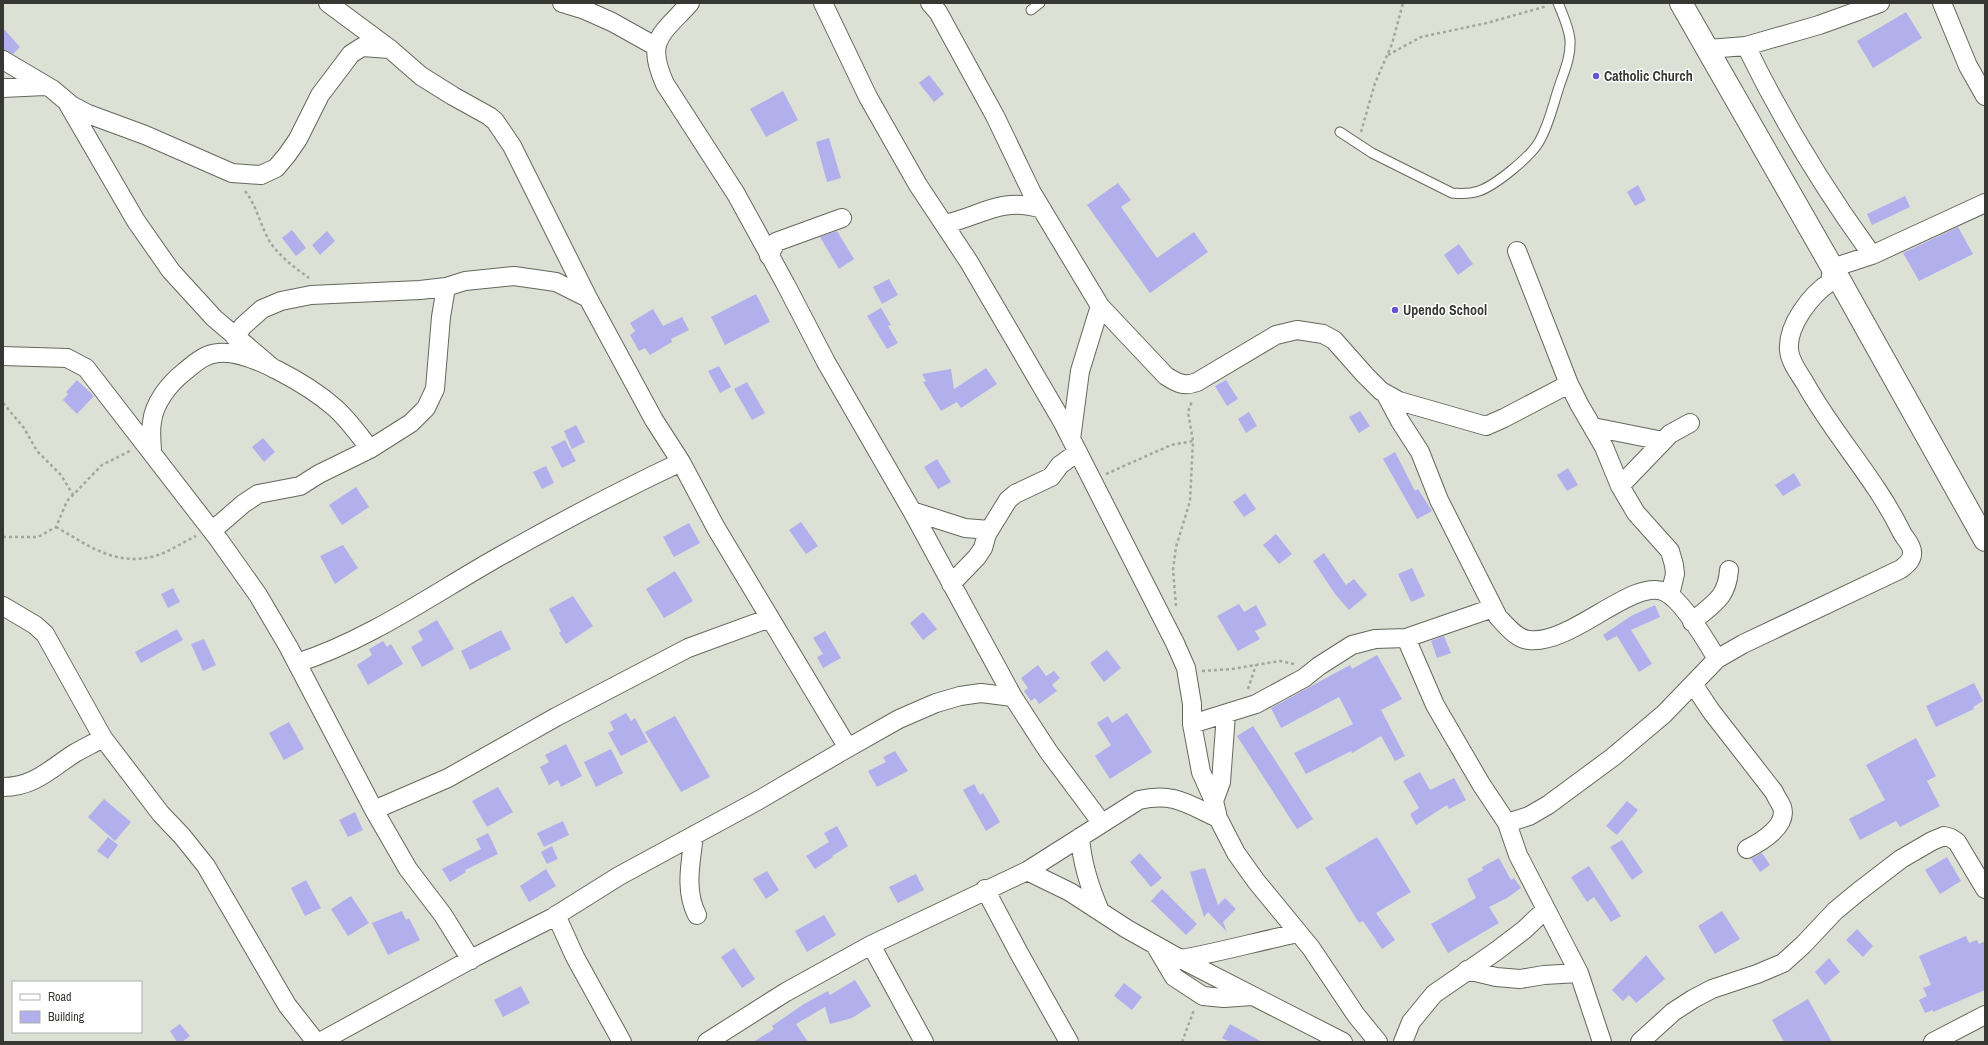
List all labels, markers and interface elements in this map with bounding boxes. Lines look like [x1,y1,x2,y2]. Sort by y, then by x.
place label: Catholic Church [1604,67,1693,85]
marker: Catholic Church [1591,71,1601,81]
place label: Upendo School [1403,301,1487,319]
marker: Upendo School [1390,305,1400,315]
legend [12,981,142,1033]
text: Road [48,989,72,1005]
text: Building [48,1009,85,1025]

